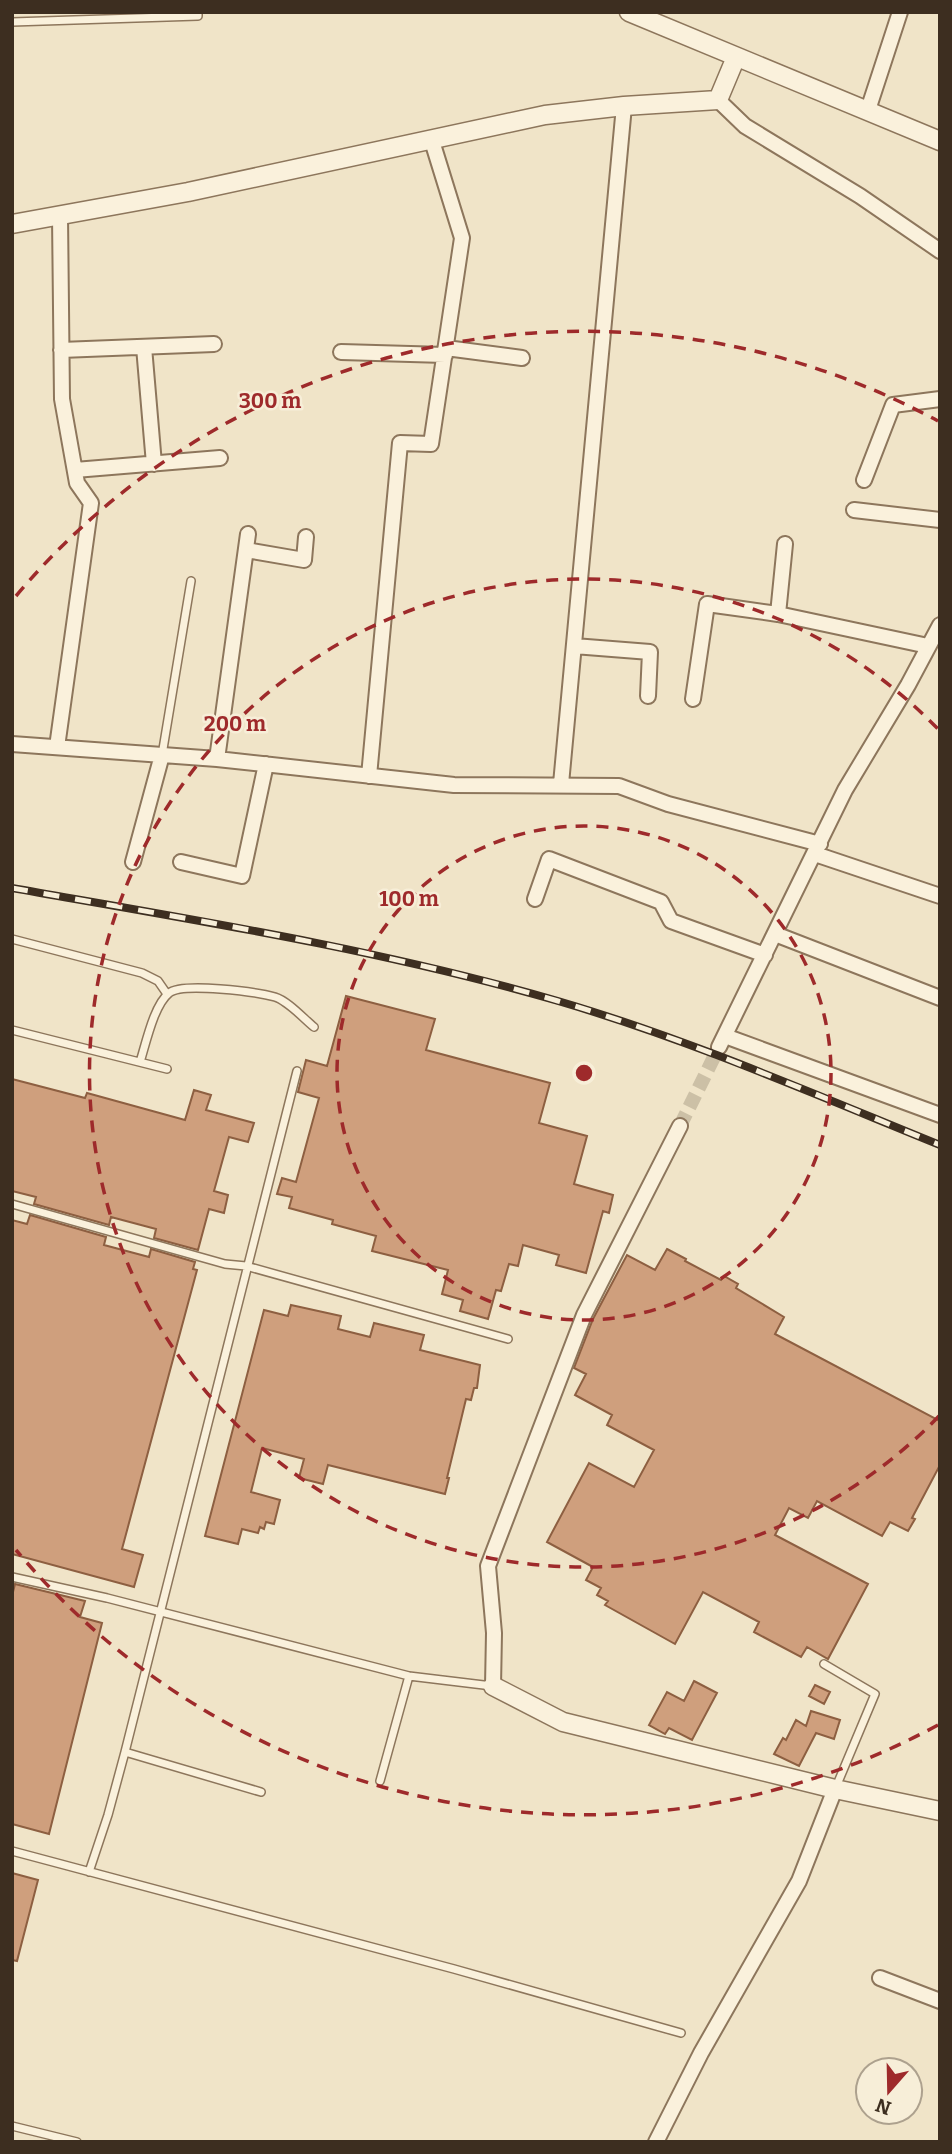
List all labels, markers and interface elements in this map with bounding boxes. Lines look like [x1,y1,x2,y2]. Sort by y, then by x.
text: 300 m [239,388,301,414]
text: 200 m [204,711,266,737]
text: 100 m [379,886,439,912]
centre of rings [572,1061,596,1085]
north arrow [854,2056,924,2126]
text: N [872,2093,894,2120]

